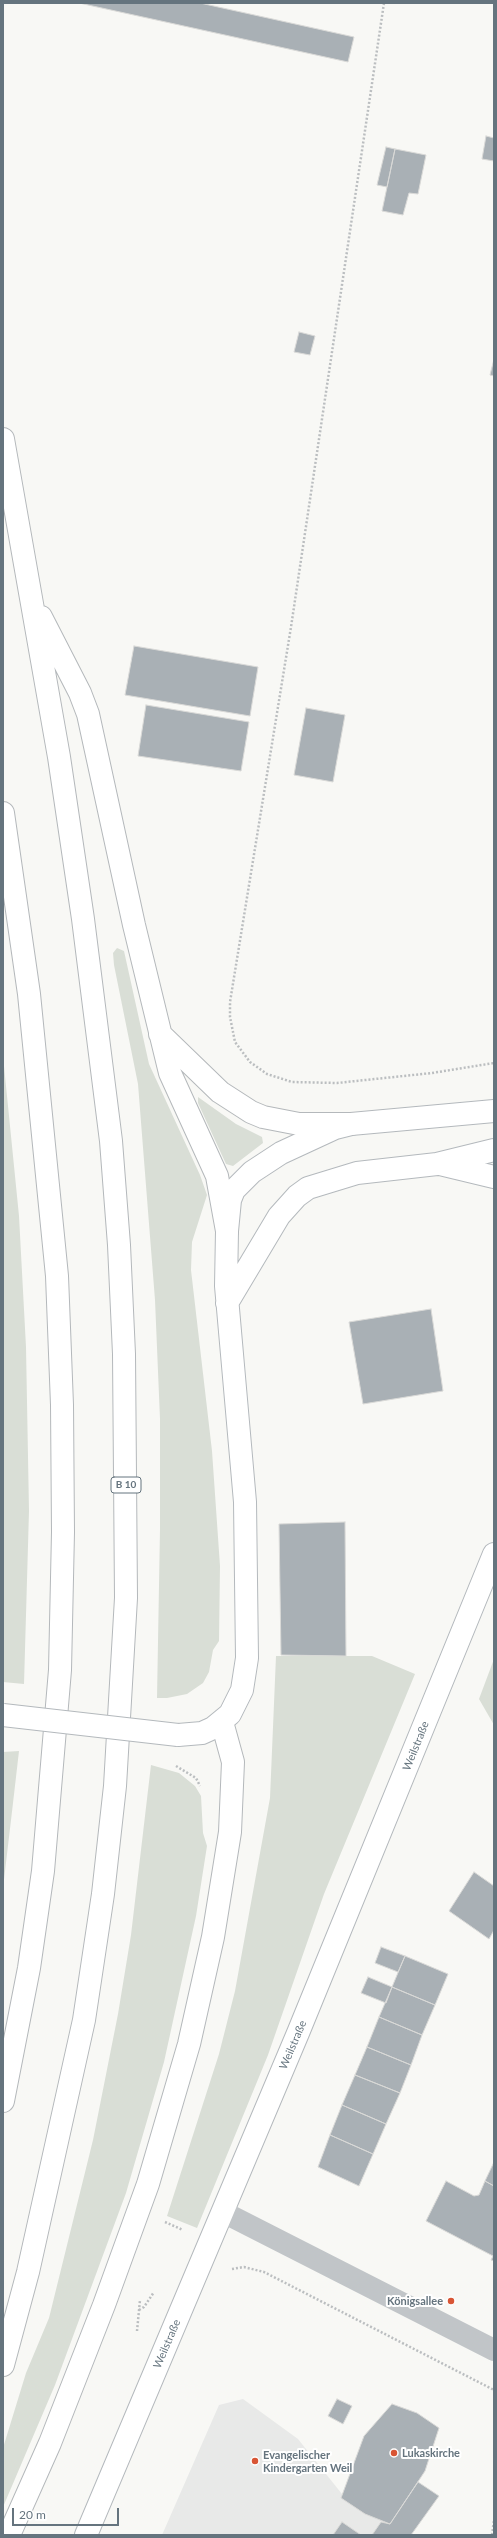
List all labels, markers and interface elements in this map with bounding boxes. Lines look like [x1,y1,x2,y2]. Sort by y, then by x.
road number: B 10 [111,1477,141,1493]
street label: Weilstraße [400,1719,432,1773]
street label: Weilstraße [277,2018,309,2072]
place label: Königsallee [387,2294,443,2308]
marker: Königsallee [446,2296,456,2306]
street label: Weilstraße [151,2317,183,2371]
place label: Lukaskirche [402,2446,460,2460]
place label: Evangelischer Kindergarten Weil [263,2448,352,2474]
marker: Lukaskirche [389,2448,399,2458]
marker: Evangelischer Kindergarten Weil [250,2456,260,2466]
scale bar [14,2500,121,2526]
text: 20 m [19,2507,46,2522]

